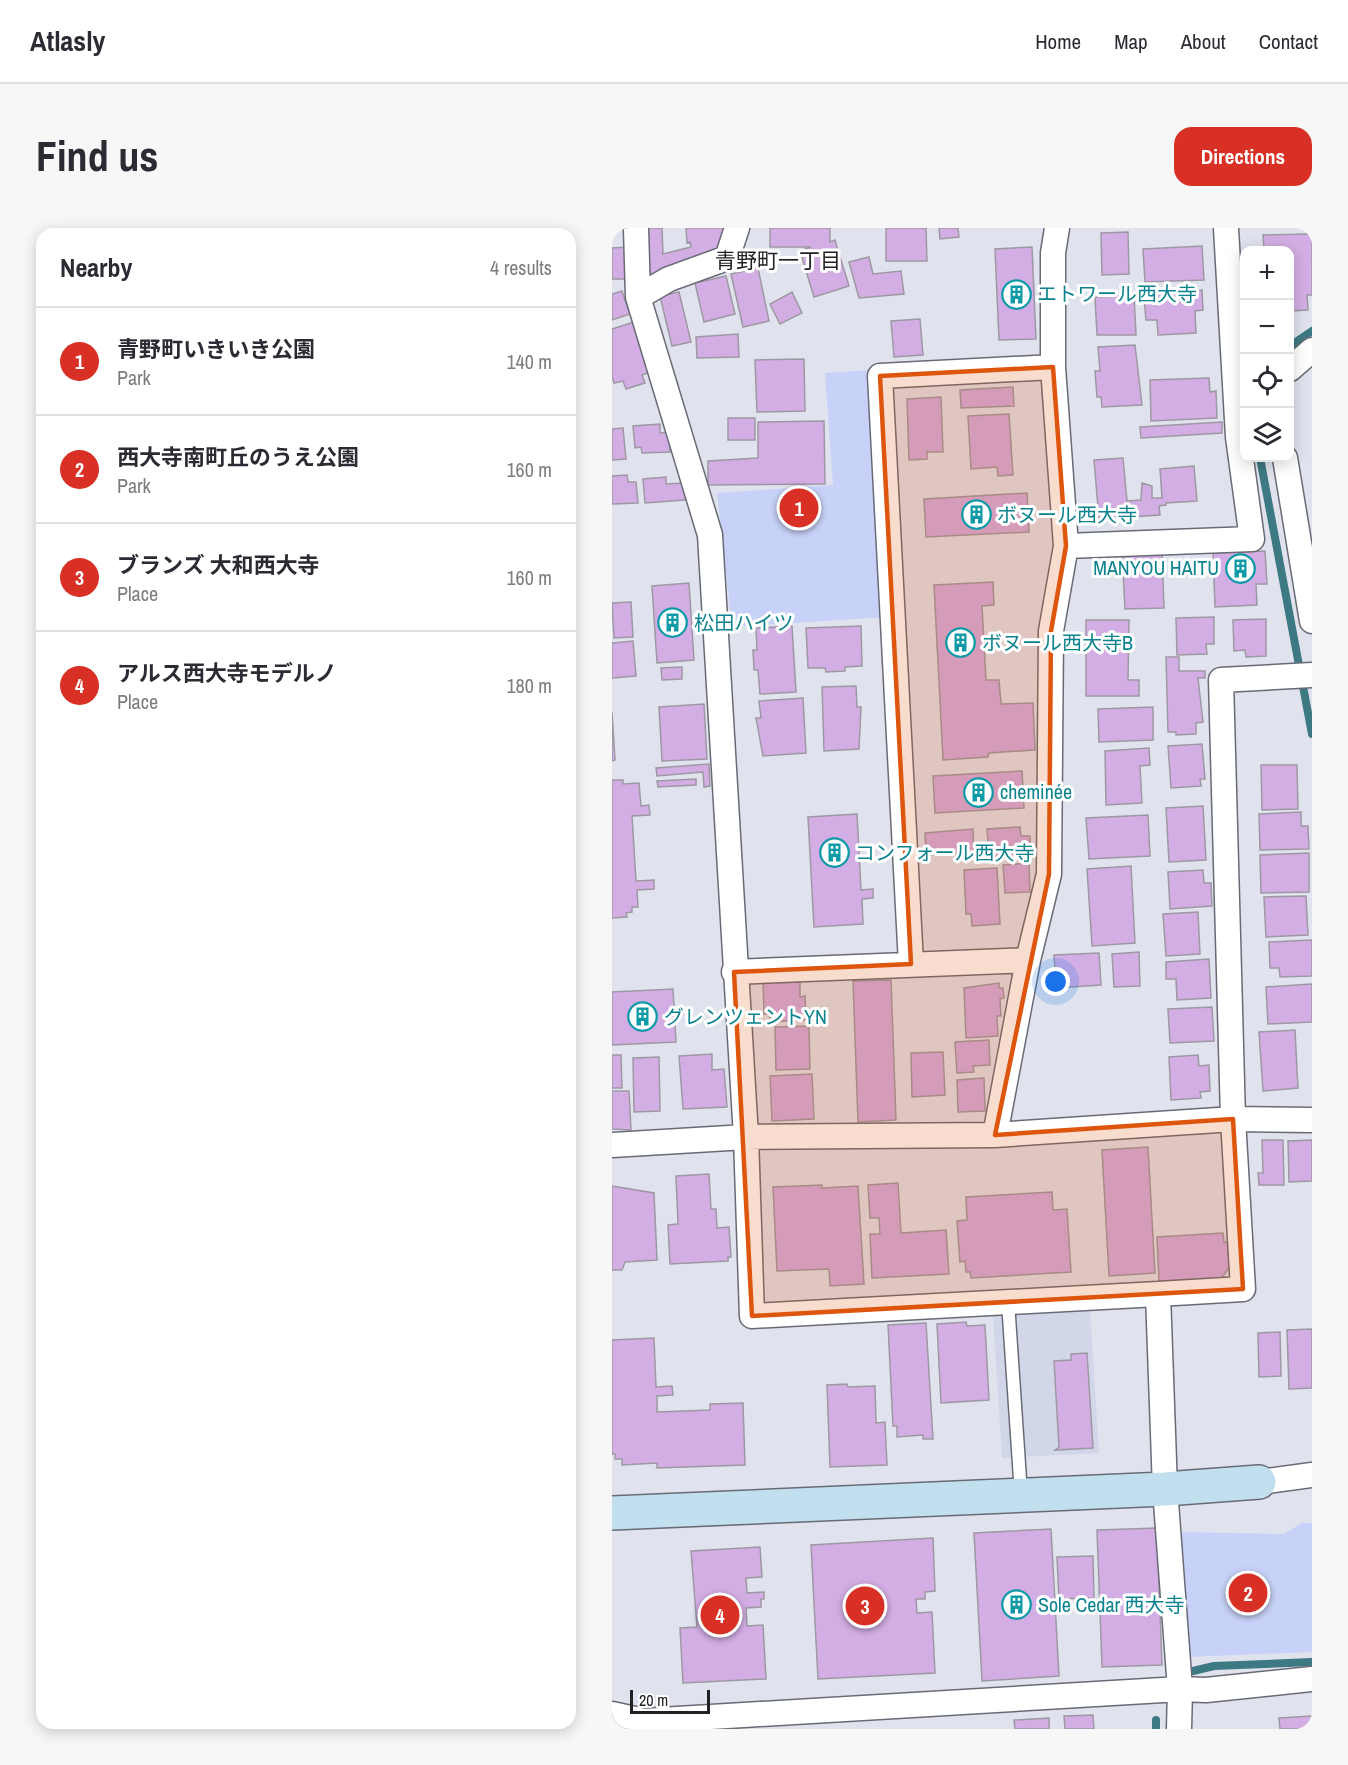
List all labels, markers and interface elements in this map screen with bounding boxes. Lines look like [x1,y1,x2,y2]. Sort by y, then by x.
text: Atlasly [30,22,105,60]
text: Home [1035,27,1081,56]
text: Map [1114,27,1148,56]
text: About [1181,27,1226,56]
text: Contact [1259,27,1318,56]
button: Directions [1174,127,1312,186]
text: Find us [36,128,158,184]
district label: 青野町一丁目 [715,246,841,275]
map controls [1240,246,1294,462]
button: + [1240,246,1294,300]
text: Nearby [60,250,132,285]
text: 4 results [490,254,552,281]
building icon: エトワール西大寺 [1000,278,1032,310]
place label: エトワール西大寺 [1037,280,1197,307]
button: − [1240,300,1294,354]
text: 青野町いきいき公園 [117,334,315,364]
text: 1 [75,348,84,375]
text: 140 m [506,348,552,375]
button: locate [1240,354,1294,408]
text: Park [117,364,151,391]
button: layers [1240,408,1294,462]
text: 西大寺南町丘のうえ公園 [117,442,359,472]
text: 2 [75,456,84,483]
text: 160 m [506,456,552,483]
text: Park [117,472,151,499]
pin: 1 [780,486,819,530]
building icon: ボヌール西大寺 [960,499,992,531]
place label: ボヌール西大寺 [997,501,1137,528]
text: ブランズ 大和西大寺 [117,550,320,580]
building icon: MANYOU HAITU [1224,552,1256,584]
place label: MANYOU HAITU [1093,554,1219,581]
text: 3 [75,564,84,591]
text: 160 m [506,564,552,591]
text: Place [117,580,158,607]
building icon: 松田ハイツ [657,607,689,639]
place label: 松田ハイツ [694,609,794,636]
building icon: ボヌール西大寺B [945,627,977,659]
place label: ボヌール西大寺B [982,629,1133,656]
text: アルス西大寺モデルノ [117,658,337,688]
text: 4 [75,672,84,699]
text: 180 m [506,672,552,699]
text: Place [117,688,158,715]
building icon: cheminée [963,776,995,808]
place label: cheminée [1000,778,1072,805]
building icon: コンフォール西大寺 [818,837,850,869]
place label: コンフォール西大寺 [855,839,1034,866]
your location [1041,967,1070,996]
building icon: グレンツェントYN [627,1001,659,1033]
place label: グレンツェントYN [664,1003,827,1030]
pin: 2 [1228,1570,1268,1616]
pin: 3 [846,1584,884,1628]
building icon: Sole Cedar 西大寺 [1001,1589,1033,1621]
place label: Sole Cedar 西大寺 [1038,1591,1185,1618]
pin: 4 [700,1592,740,1638]
scale bar [630,1687,710,1714]
text: 20 m [639,1689,668,1711]

